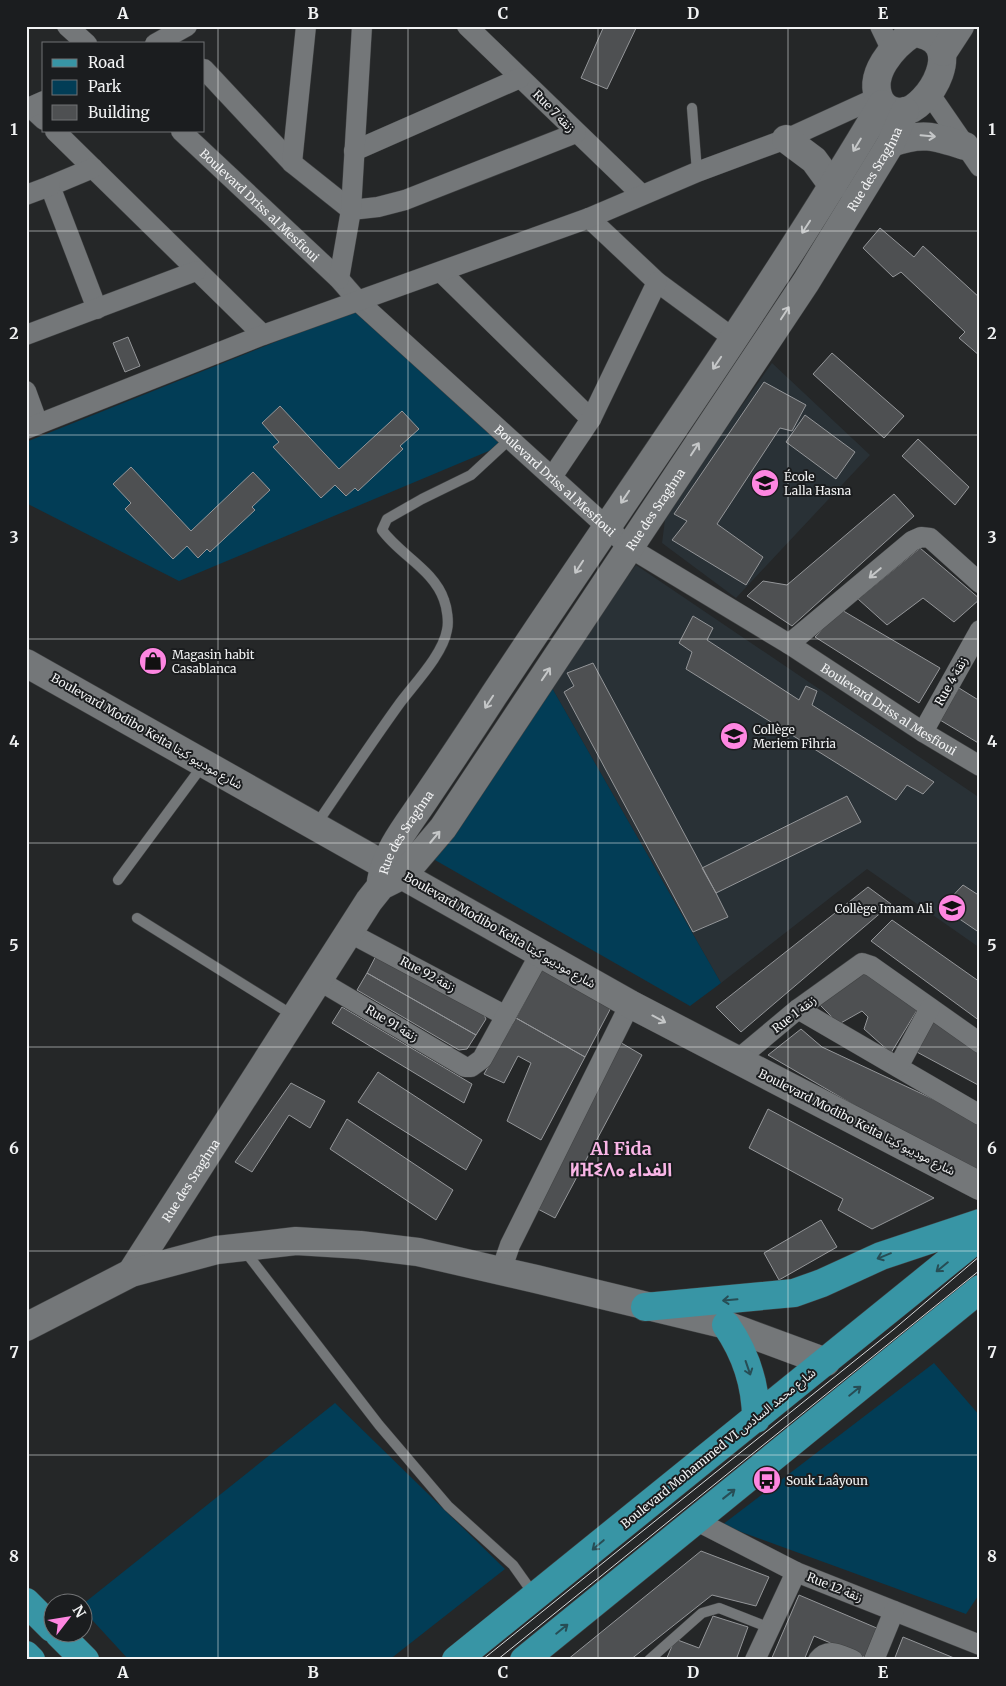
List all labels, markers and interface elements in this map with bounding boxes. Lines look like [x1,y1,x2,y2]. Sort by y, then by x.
text: A [116,3,129,23]
text: B [307,3,319,23]
text: C [498,3,508,23]
text: D [687,3,699,23]
text: E [878,3,889,23]
legend [42,42,205,132]
text: Road [88,53,124,72]
text: Park [88,77,122,96]
street label: Rue 7 زنقة [530,87,578,135]
text: Building [88,103,150,122]
text: 1 [10,119,18,139]
text: 1 [988,119,996,139]
street label: Rue des Sraghna [844,124,905,214]
one-way arrow [920,131,936,140]
one-way arrow [852,137,862,151]
street label: Boulevard Driss al Mesfioui [197,145,323,264]
one-way arrow [801,220,811,234]
one-way arrow [780,307,790,321]
text: 2 [9,323,19,343]
text: 2 [987,323,997,343]
one-way arrow [712,355,722,369]
street label: Boulevard Driss al Mesfioui [492,421,619,539]
one-way arrow [690,442,701,456]
street label: Rue des Sraghna [622,465,688,553]
school or university icon: École Lalla Hasna [750,468,780,498]
place label: École Lalla Hasna [784,469,852,498]
one-way arrow [620,490,630,504]
text: 3 [9,527,19,547]
text: 3 [987,527,997,547]
one-way arrow [574,559,584,573]
one-way arrow [869,567,882,578]
shop icon: Magasin habit Casablanca [138,646,168,676]
place label: Magasin habit Casablanca [172,647,255,676]
street label: Rue 4 زنقة [931,654,971,708]
street label: Boulevard Driss al Mesfioui [818,660,960,758]
one-way arrow [540,667,551,681]
street label: Boulevard Modibo Keita شارع موديبو كيتا [48,670,245,794]
one-way arrow [484,695,494,709]
school or university icon: Collège Meriem Fihria [719,721,749,751]
place label: Collège Meriem Fihria [753,722,837,751]
text: 4 [9,731,19,751]
text: 4 [987,731,997,751]
street label: Rue des Sraghna [375,787,436,876]
one-way arrow [429,831,440,844]
street label: Boulevard Modibo Keita شارع موديبو كيتا [401,869,598,993]
school or university icon: Collège Imam Ali [937,893,967,923]
place label: Collège Imam Ali [835,901,933,916]
text: 5 [9,935,19,955]
text: 5 [987,935,997,955]
street label: Rue 92 زنقة [398,953,458,995]
street label: Rue 1 زنقة [769,992,819,1036]
street label: Rue 91 زنقة [363,1001,421,1045]
one-way arrow [652,1014,667,1024]
street label: Boulevard Modibo Keita شارع موديبو كيتا [755,1066,958,1180]
street label: Rue des Sraghna [158,1136,223,1225]
district label: Al Fida ⵍⴼⵉⴷⴰ الفداء [570,1137,672,1181]
text: 6 [9,1138,19,1158]
text: 6 [987,1138,997,1158]
one-way arrow [877,1251,892,1261]
one-way arrow [936,1262,949,1273]
one-way arrow [722,1295,738,1305]
text: 7 [9,1342,19,1362]
text: 7 [987,1342,997,1362]
one-way arrow [744,1360,754,1376]
street label: Boulevard Mohammed VI شارع محمد السادس [618,1365,820,1533]
one-way arrow [849,1386,862,1397]
bus stop icon: Souk Laâyoun [752,1465,782,1495]
place label: Souk Laâyoun [786,1473,868,1488]
one-way arrow [722,1489,736,1499]
one-way arrow [592,1540,605,1551]
text: 8 [9,1546,19,1566]
text: 8 [987,1546,997,1566]
street label: Rue 12 زنقة [805,1569,865,1605]
north arrow [42,1594,92,1644]
text: N [69,1602,90,1621]
one-way arrow [555,1623,568,1634]
text: A [116,1662,129,1682]
text: B [307,1662,319,1682]
text: C [498,1662,508,1682]
text: D [687,1662,699,1682]
text: E [878,1662,889,1682]

